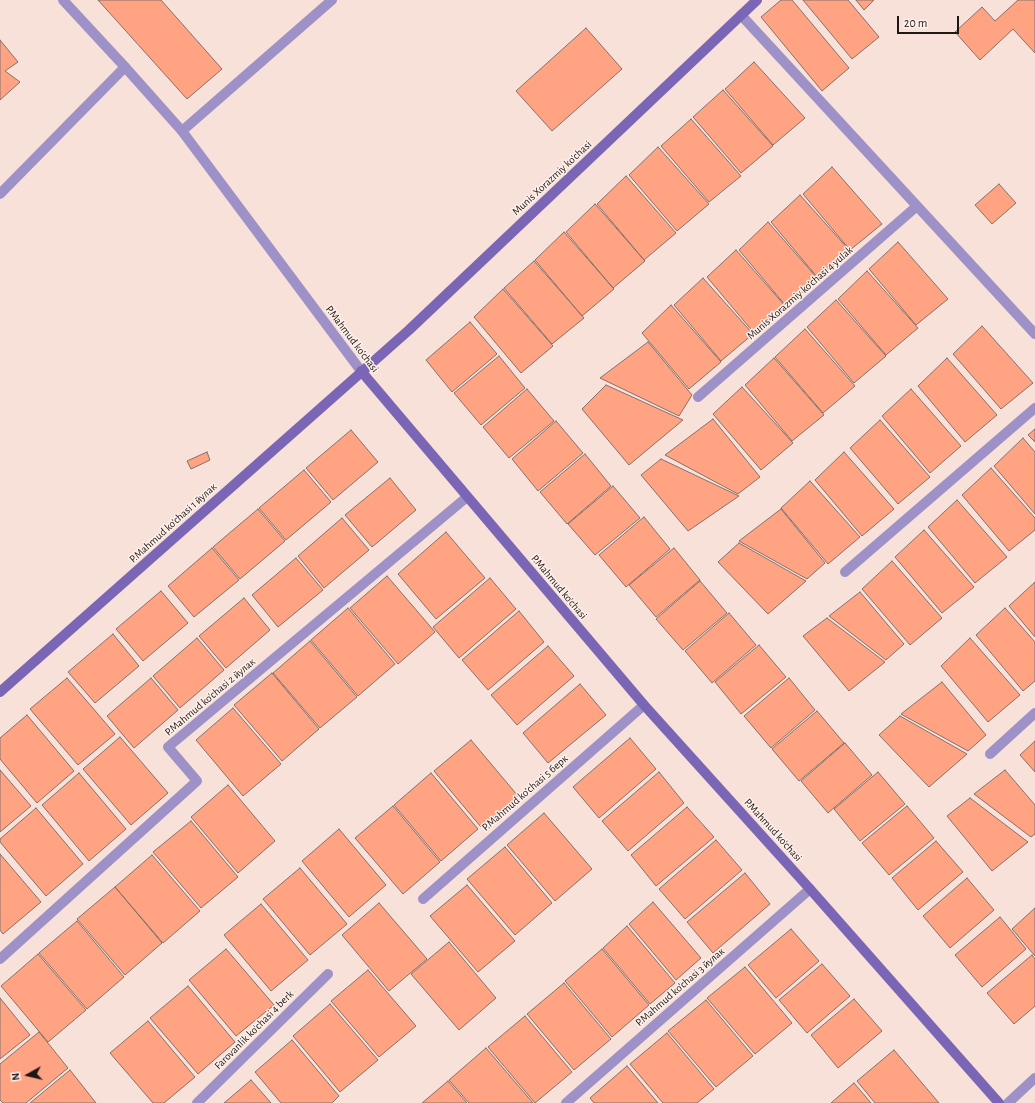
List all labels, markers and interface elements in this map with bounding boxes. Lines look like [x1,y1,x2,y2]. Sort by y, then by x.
scale bar [899,8,961,34]
text: 20 m [904,17,927,29]
street label: Munis Xorazmiy ko'chasi [510,138,594,218]
street label: Munis Xorazmiy ko'chasi 4 yulak [744,244,856,342]
street label: P.Mahmud ko'chasi [323,303,381,375]
street label: P.Mahmud ko'chasi 1 йулак [127,480,219,566]
street label: P.Mahmud ko'chasi [528,552,590,622]
street label: P.Mahmud ko'chasi 2 йулак [162,655,258,739]
street label: P.Mahmud ko'chasi 5 берк [479,752,571,834]
street label: P.Mahmud ko'chasi [741,796,805,864]
street label: P.Mahmud ko'chasi 3 йулак [633,945,727,1029]
street label: Farovanlik ko'chasi 4 berk [212,988,296,1072]
north arrow [8,1055,48,1095]
text: N [10,1072,22,1081]

